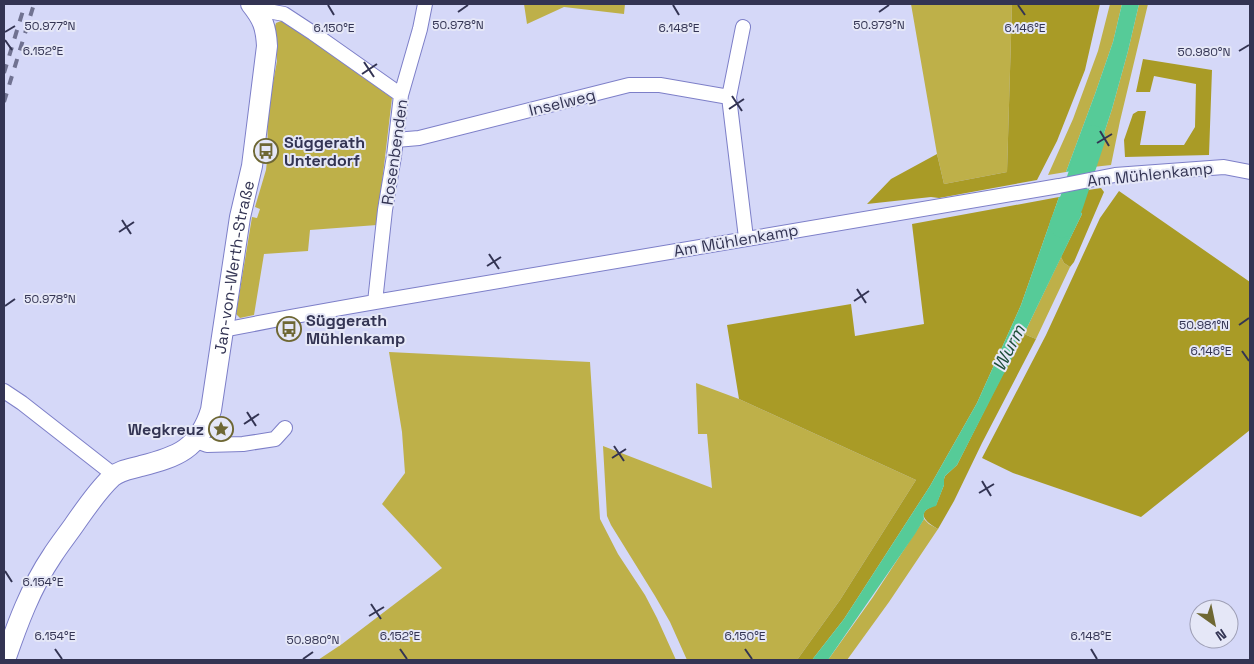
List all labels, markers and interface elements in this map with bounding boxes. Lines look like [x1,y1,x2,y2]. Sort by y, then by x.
text: 50.978°N [432,17,484,33]
text: 50.979°N [853,17,905,33]
text: 50.977°N [25,18,75,34]
text: 6.150°E [313,20,355,36]
text: 6.148°E [658,20,700,36]
text: 6.146°E [1004,20,1046,36]
text: 6.152°E [23,43,64,59]
text: 50.980°N [1178,44,1230,60]
street label: Inselweg [527,84,598,121]
street label: Rosenbenden [377,98,412,206]
place label: Süggerath Unterdorf [284,132,365,171]
bus stop icon: Süggerath Unterdorf [253,138,279,164]
street label: Am Mühlenkamp [1086,157,1214,192]
street label: Jan-von-Werth-Straße [210,178,259,355]
street label: Am Mühlenkamp [672,219,800,262]
text: 50.978°N [24,291,76,307]
place label: Süggerath Mühlenkamp [306,310,405,349]
bus stop icon: Süggerath Mühlenkamp [276,316,302,342]
text: 50.981°N [1179,317,1229,333]
water label: Wurm [987,320,1030,375]
text: 6.146°E [1190,343,1232,359]
place icon: Wegkreuz [208,416,234,442]
place label: Wegkreuz [128,419,204,440]
text: 6.154°E [23,574,64,590]
north arrow [1189,599,1239,649]
text: N [1212,625,1230,645]
text: 6.154°E [35,628,76,644]
text: 6.152°E [380,628,421,644]
text: 6.150°E [724,628,766,644]
text: 6.148°E [1070,628,1112,644]
text: 50.980°N [287,632,339,648]

